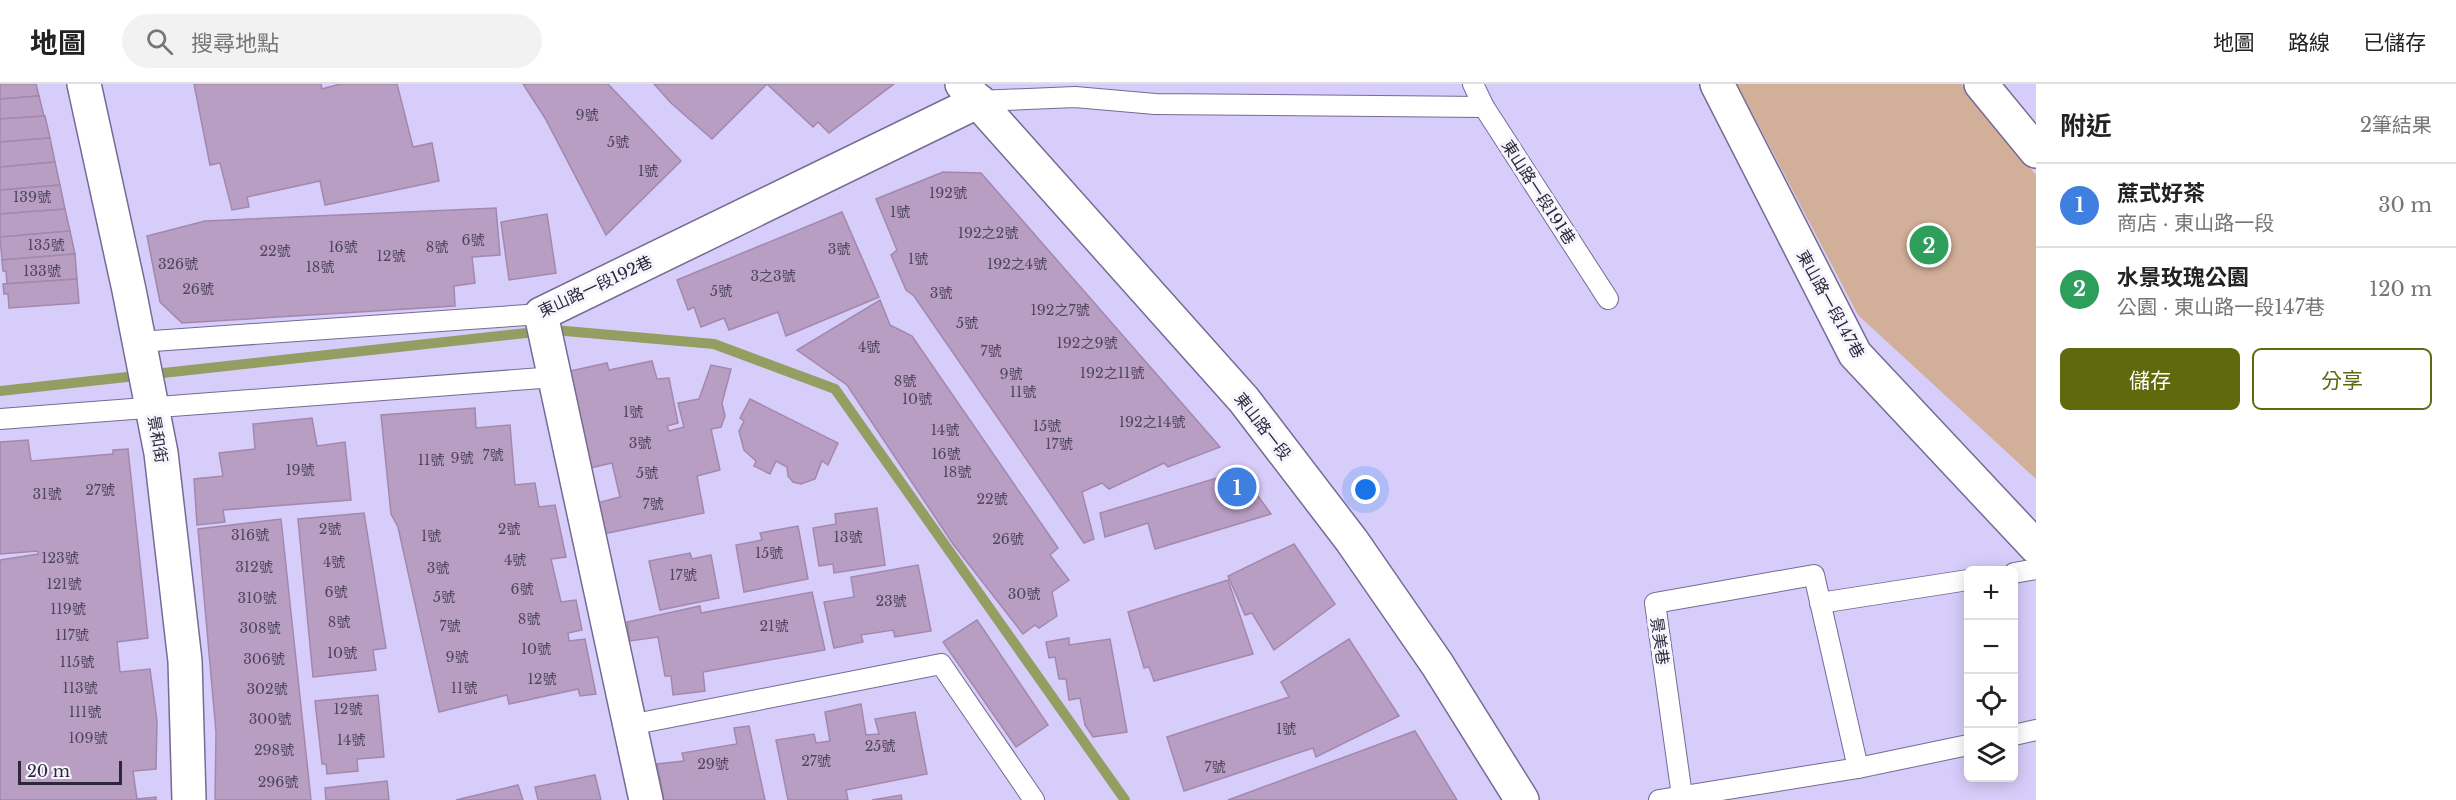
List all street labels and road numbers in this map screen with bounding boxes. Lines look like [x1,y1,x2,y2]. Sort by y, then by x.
street label: 東山路一段191巷 [1498,136,1580,248]
street label: 東山路一段147巷 [1793,246,1869,362]
street label: 東山路一段192巷 [535,251,655,321]
street label: 東山路一段 [1230,388,1296,464]
street label: 景和街 [144,414,172,464]
street label: 景美巷 [1647,616,1673,666]

